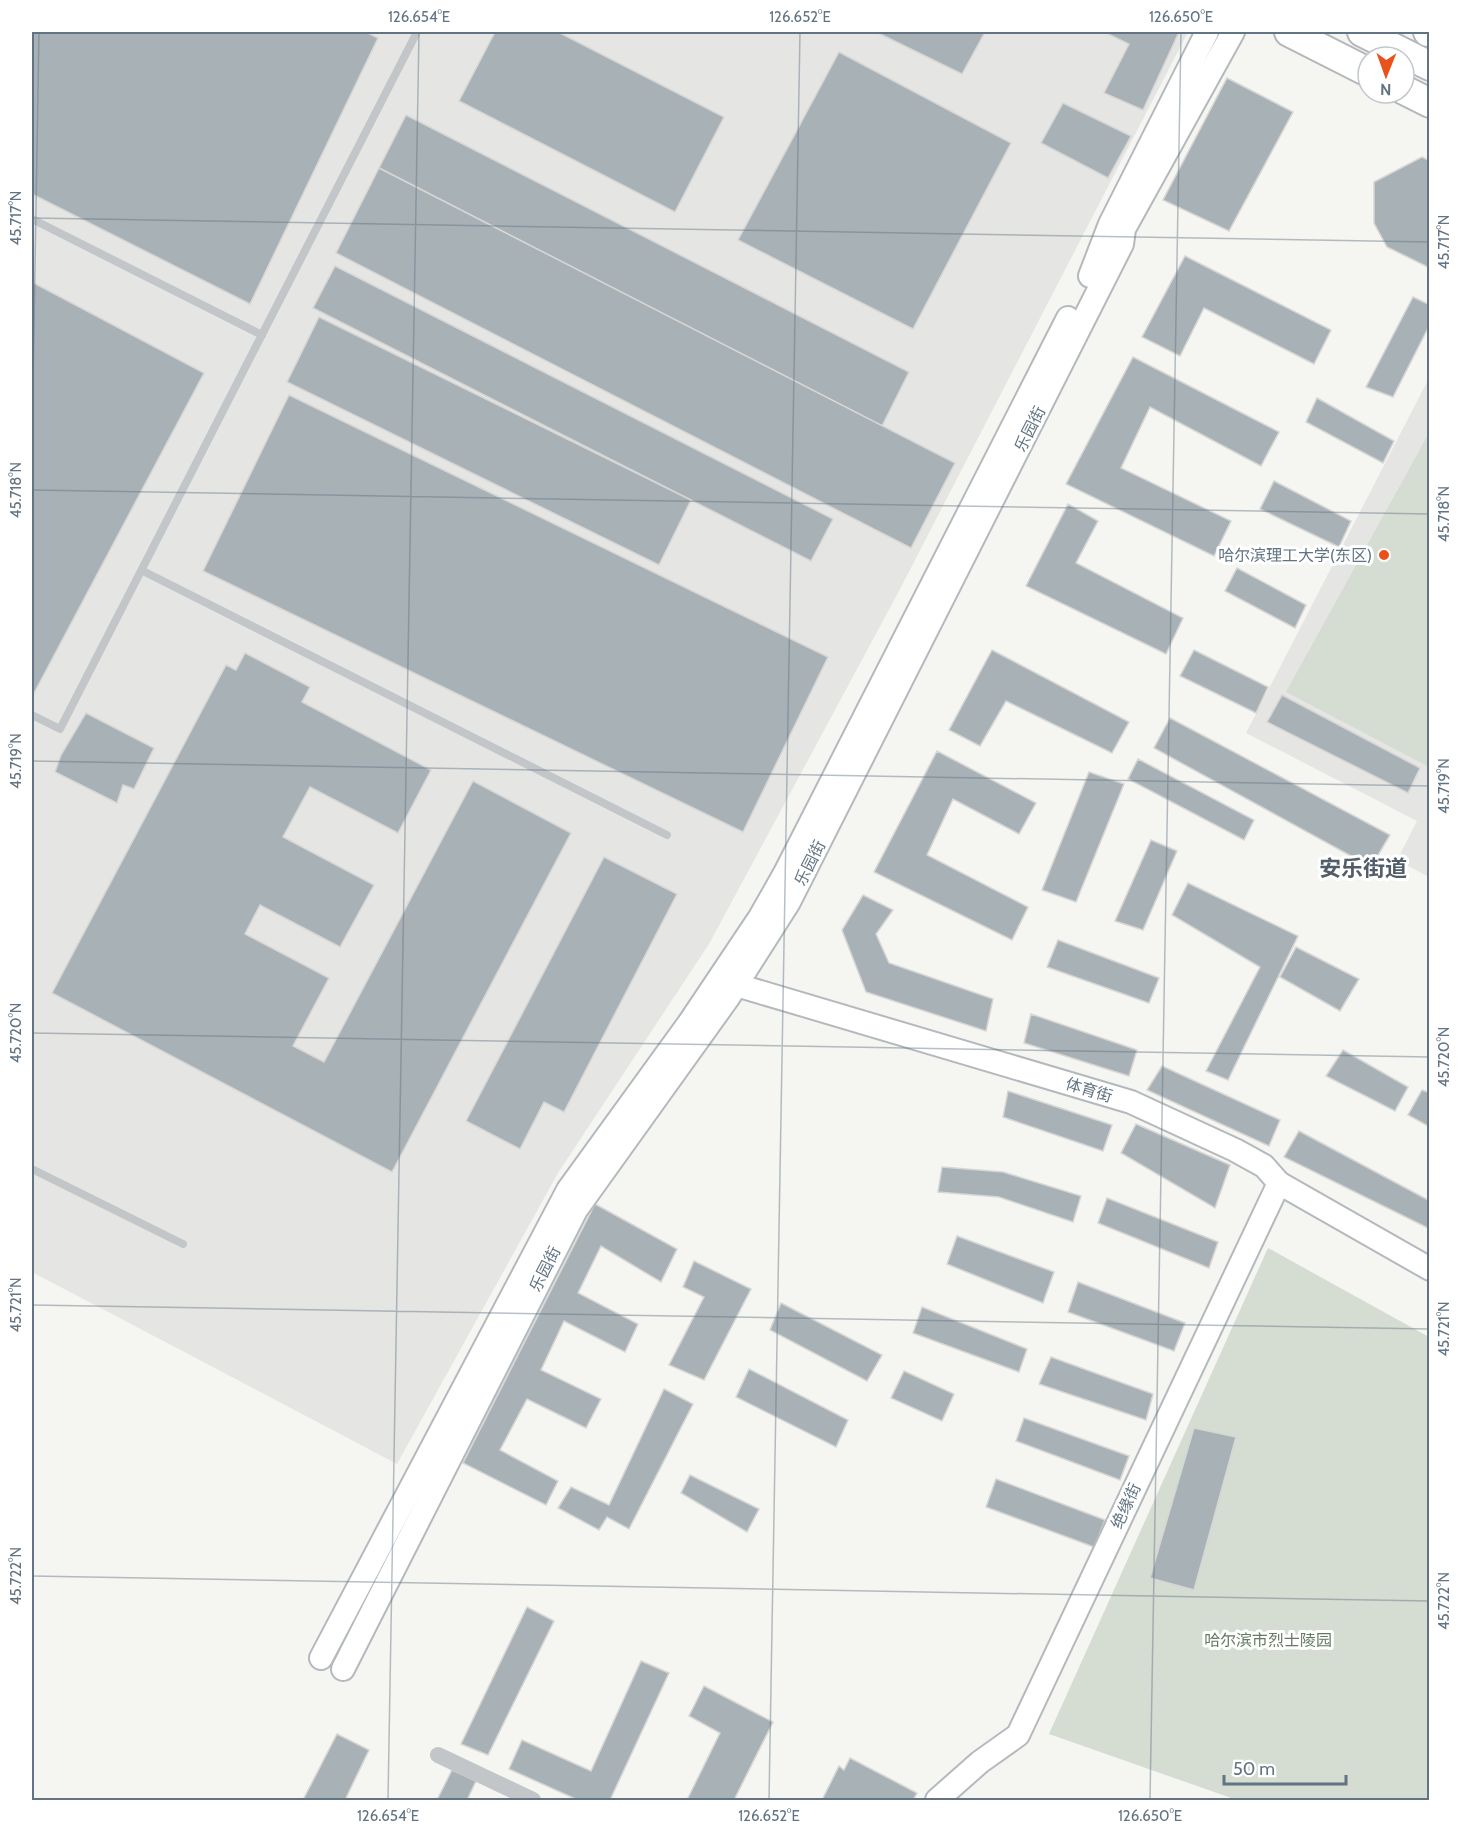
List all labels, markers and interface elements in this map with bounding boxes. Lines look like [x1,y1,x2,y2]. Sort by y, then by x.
text: 126.654°E [388,8,450,26]
text: 126.652°E [769,8,831,26]
text: 126.650°E [1149,8,1213,26]
north arrow [1356,45,1416,105]
text: N [1380,80,1392,99]
text: 45.717°N [7,191,25,245]
text: 45.717°N [1435,215,1453,269]
street label: 乐园街 [1011,403,1049,455]
text: 45.718°N [7,462,25,518]
text: 45.718°N [1435,486,1453,542]
place label: 哈尔滨理工大学(东区) [1218,546,1372,565]
marker: 哈尔滨理工大学(东区) [1377,548,1391,562]
text: 45.719°N [7,733,25,789]
text: 45.719°N [1435,758,1453,814]
street label: 乐园街 [791,837,829,889]
district label: 安乐街道 [1319,855,1407,882]
text: 45.720°N [7,1003,25,1063]
text: 45.720°N [1435,1027,1453,1087]
street label: 体育街 [1063,1074,1115,1106]
street label: 乐园街 [526,1243,564,1295]
text: 45.721°N [7,1277,25,1333]
text: 45.721°N [1435,1301,1453,1357]
street label: 绝缘街 [1107,1480,1145,1532]
text: 45.722°N [7,1547,25,1605]
text: 45.722°N [1435,1572,1453,1630]
park label: 哈尔滨市烈士陵园 [1204,1631,1332,1650]
scale bar [1224,1748,1346,1786]
text: 50 m [1233,1758,1275,1780]
text: 126.654°E [357,1807,419,1825]
text: 126.652°E [738,1807,800,1825]
text: 126.650°E [1118,1807,1182,1825]

